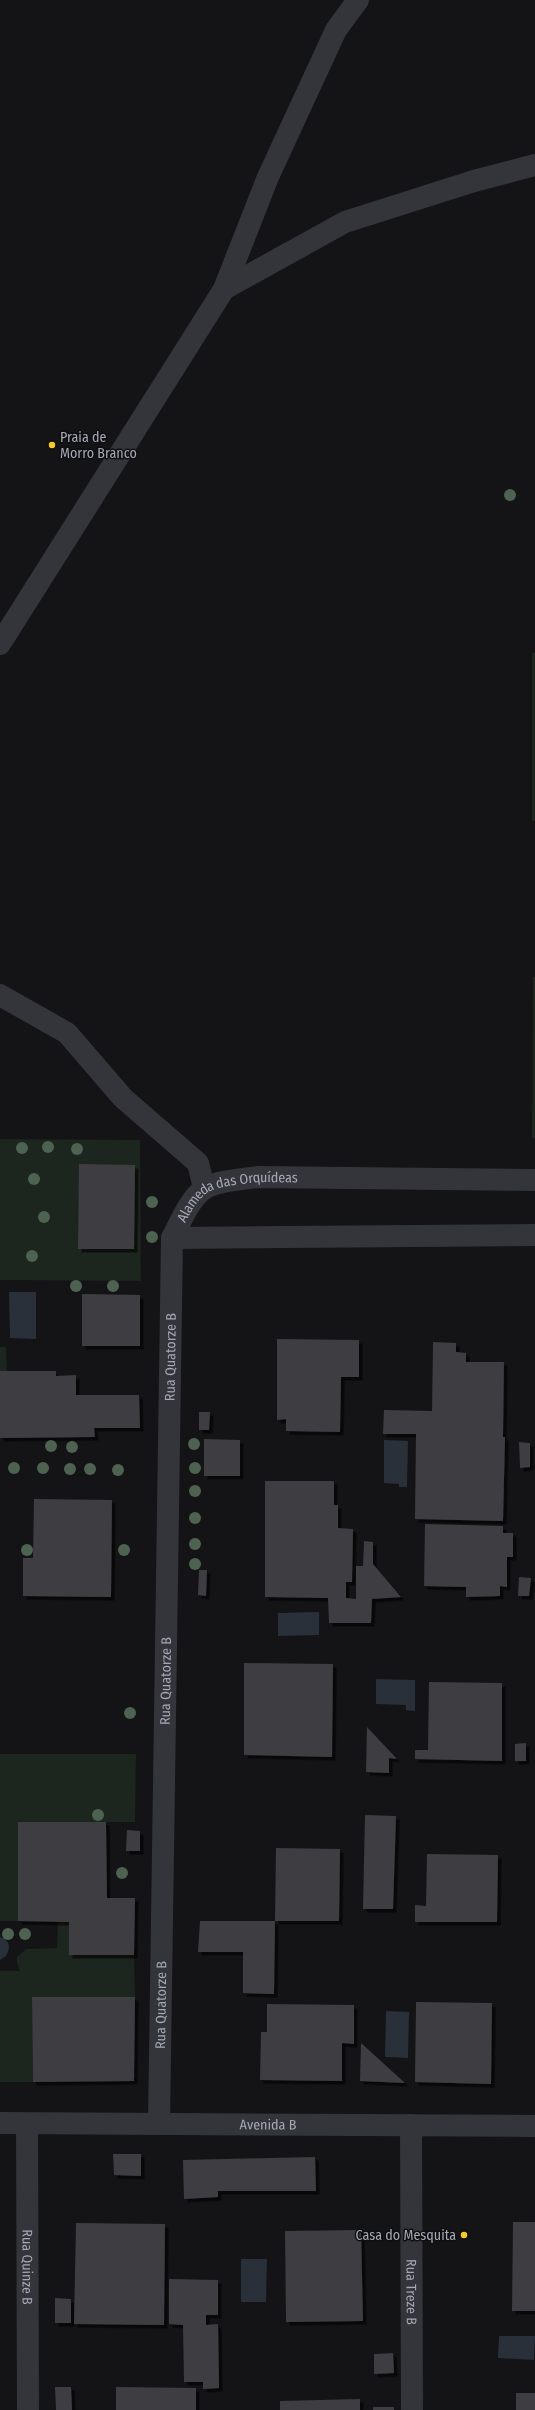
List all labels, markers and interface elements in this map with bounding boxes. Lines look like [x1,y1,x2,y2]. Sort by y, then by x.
place label: Praia de Morro Branco [60,429,137,462]
marker: Praia de Morro Branco [47,440,57,450]
street label: Alameda das Orquídeas [173,1168,298,1225]
street label: Rua Quatorze B [161,1313,179,1401]
street label: Rua Quatorze B [156,1637,175,1725]
street label: Rua Quatorze B [152,1961,170,2049]
street label: Avenida B [240,2116,297,2133]
place label: Casa do Mesquita [356,2227,456,2244]
street label: Rua Quinze B [19,2229,36,2305]
marker: Casa do Mesquita [459,2230,469,2240]
street label: Rua Treze B [403,2259,420,2325]

